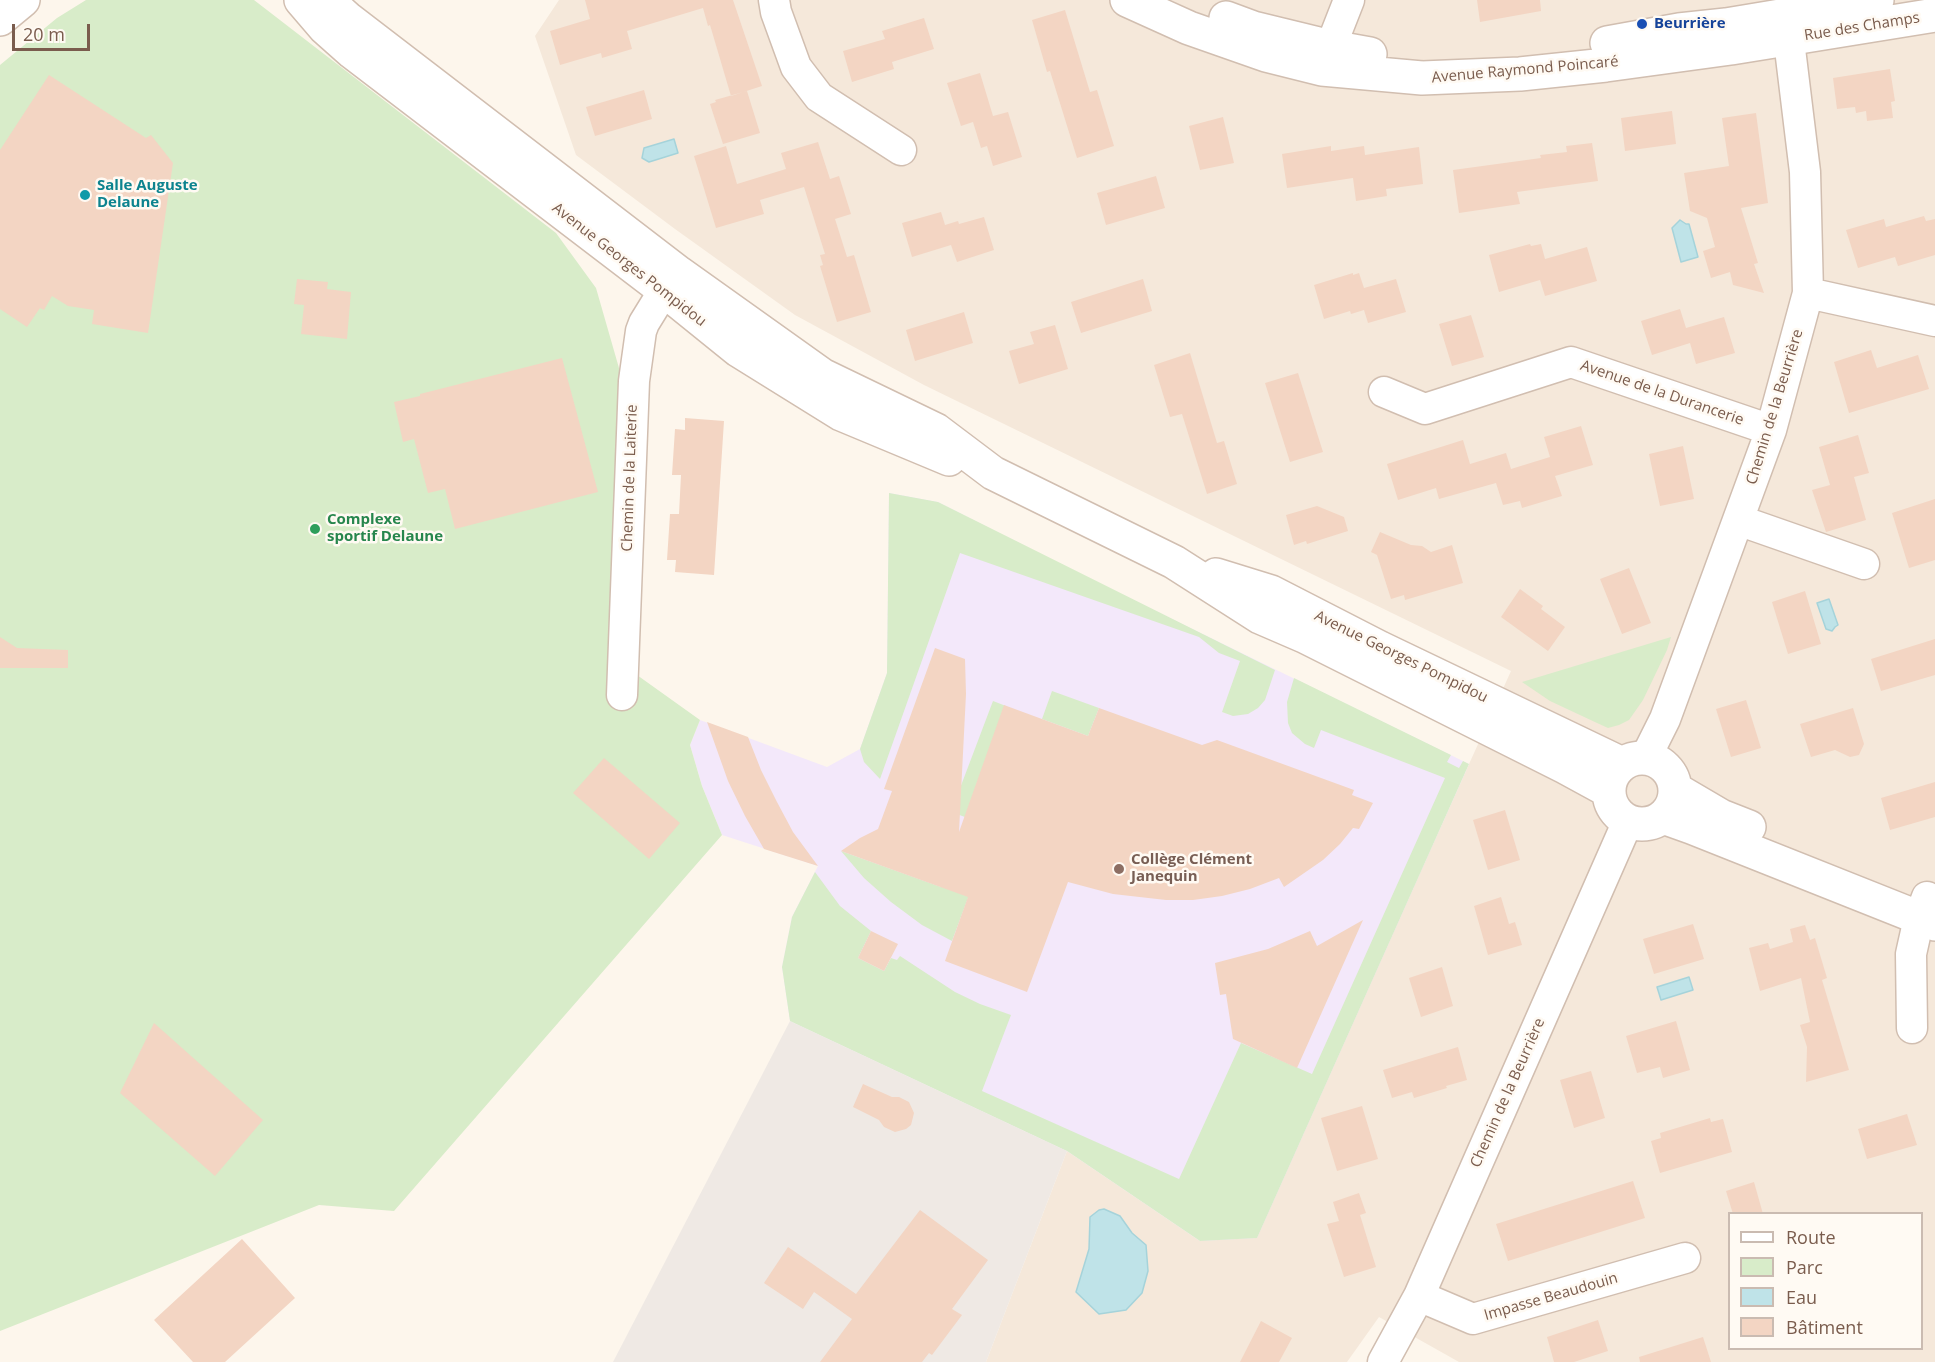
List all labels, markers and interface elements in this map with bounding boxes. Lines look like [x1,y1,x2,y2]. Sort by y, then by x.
street label: Rue des Champs [1803,9,1921,45]
scale bar [15,12,93,50]
place label: Beurrière [1654,15,1726,33]
marker: Beurrière [1635,17,1649,31]
text: 20 m [23,22,65,46]
street label: Avenue Raymond Poincaré [1431,53,1619,87]
place label: Salle Auguste Delaune [97,177,198,212]
marker: Salle Auguste Delaune [78,188,92,202]
street label: Avenue Georges Pompidou [548,199,710,331]
street label: Chemin de la Beurrière [1743,327,1807,487]
street label: Avenue de la Durancerie [1578,357,1746,429]
street label: Chemin de la Laiterie [618,404,642,552]
place label: Complexe sportif Delaune [327,511,443,546]
marker: Complexe sportif Delaune [308,522,322,536]
street label: Avenue Georges Pompidou [1311,607,1491,707]
place label: Collège Clément Janequin [1131,851,1252,886]
marker: Collège Clément Janequin [1112,862,1126,876]
street label: Chemin de la Beurrière [1467,1015,1549,1171]
legend [1728,1212,1923,1350]
text: Route [1786,1225,1836,1249]
text: Parc [1786,1255,1823,1279]
street label: Impasse Beaudouin [1482,1269,1620,1325]
text: Eau [1786,1285,1817,1309]
text: Bâtiment [1786,1315,1863,1339]

